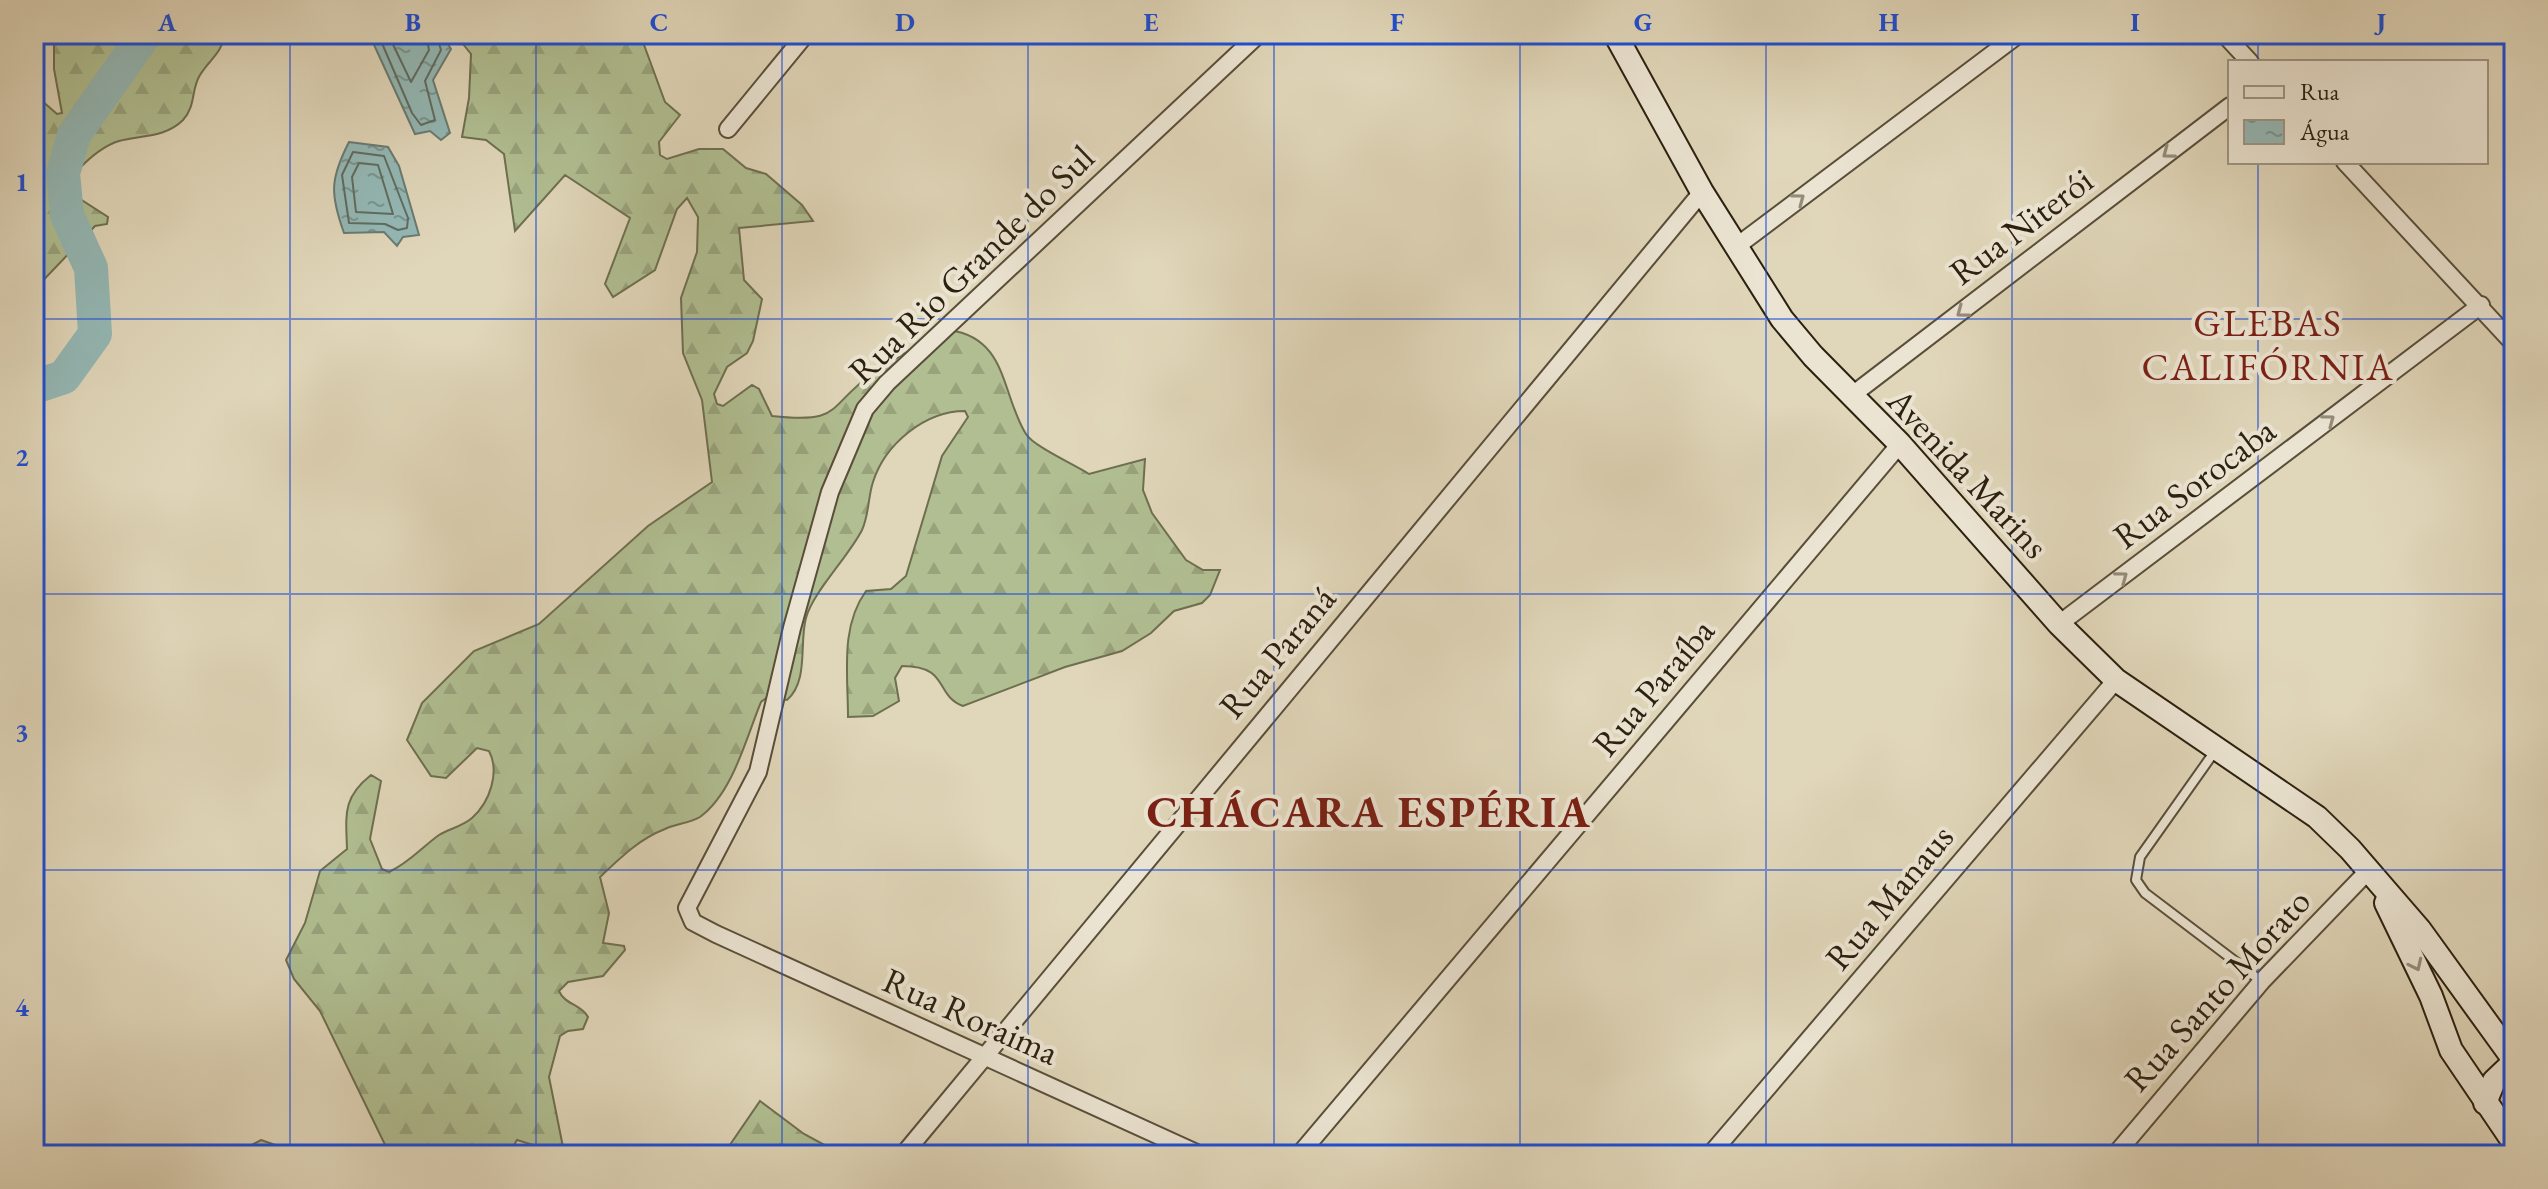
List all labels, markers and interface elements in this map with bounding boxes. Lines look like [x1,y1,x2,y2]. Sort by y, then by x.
text: A [157,5,177,39]
text: B [405,5,421,39]
text: C [650,5,668,39]
text: D [895,5,915,39]
text: E [1144,5,1159,39]
text: F [1390,5,1404,39]
text: G [1634,5,1653,39]
text: H [1879,5,1900,39]
text: I [2130,5,2140,39]
text: J [2373,5,2386,39]
legend [2228,60,2488,164]
text: Rua [2300,76,2340,107]
text: Água [2299,116,2350,147]
street label: Rua Rio Grande do Sul [838,134,1104,394]
one-way arrow [2162,144,2177,158]
street label: Rua Niterói [1940,157,2102,295]
text: 1 [15,165,29,199]
one-way arrow [1791,194,1805,208]
district label: GLEBAS CALIFÓRNIA [2141,298,2395,391]
one-way arrow [1956,302,1970,316]
street label: Avenida Marins [1876,377,2059,568]
street label: Rua Sorocaba [2103,406,2285,559]
one-way arrow [2320,416,2335,430]
text: 2 [15,440,29,474]
one-way arrow [2113,573,2128,587]
street label: Rua Paraná [1208,576,1346,728]
street label: Rua Paraíba [1582,608,1725,766]
text: 3 [15,715,29,749]
district label: CHÁCARA ESPÉRIA [1146,783,1592,840]
street label: Rua Manaus [1814,814,1964,980]
street label: Rua Santo Morato [2113,879,2321,1101]
street label: Rua Roraima [876,956,1067,1076]
one-way arrow [2406,956,2422,971]
text: 4 [15,990,29,1024]

